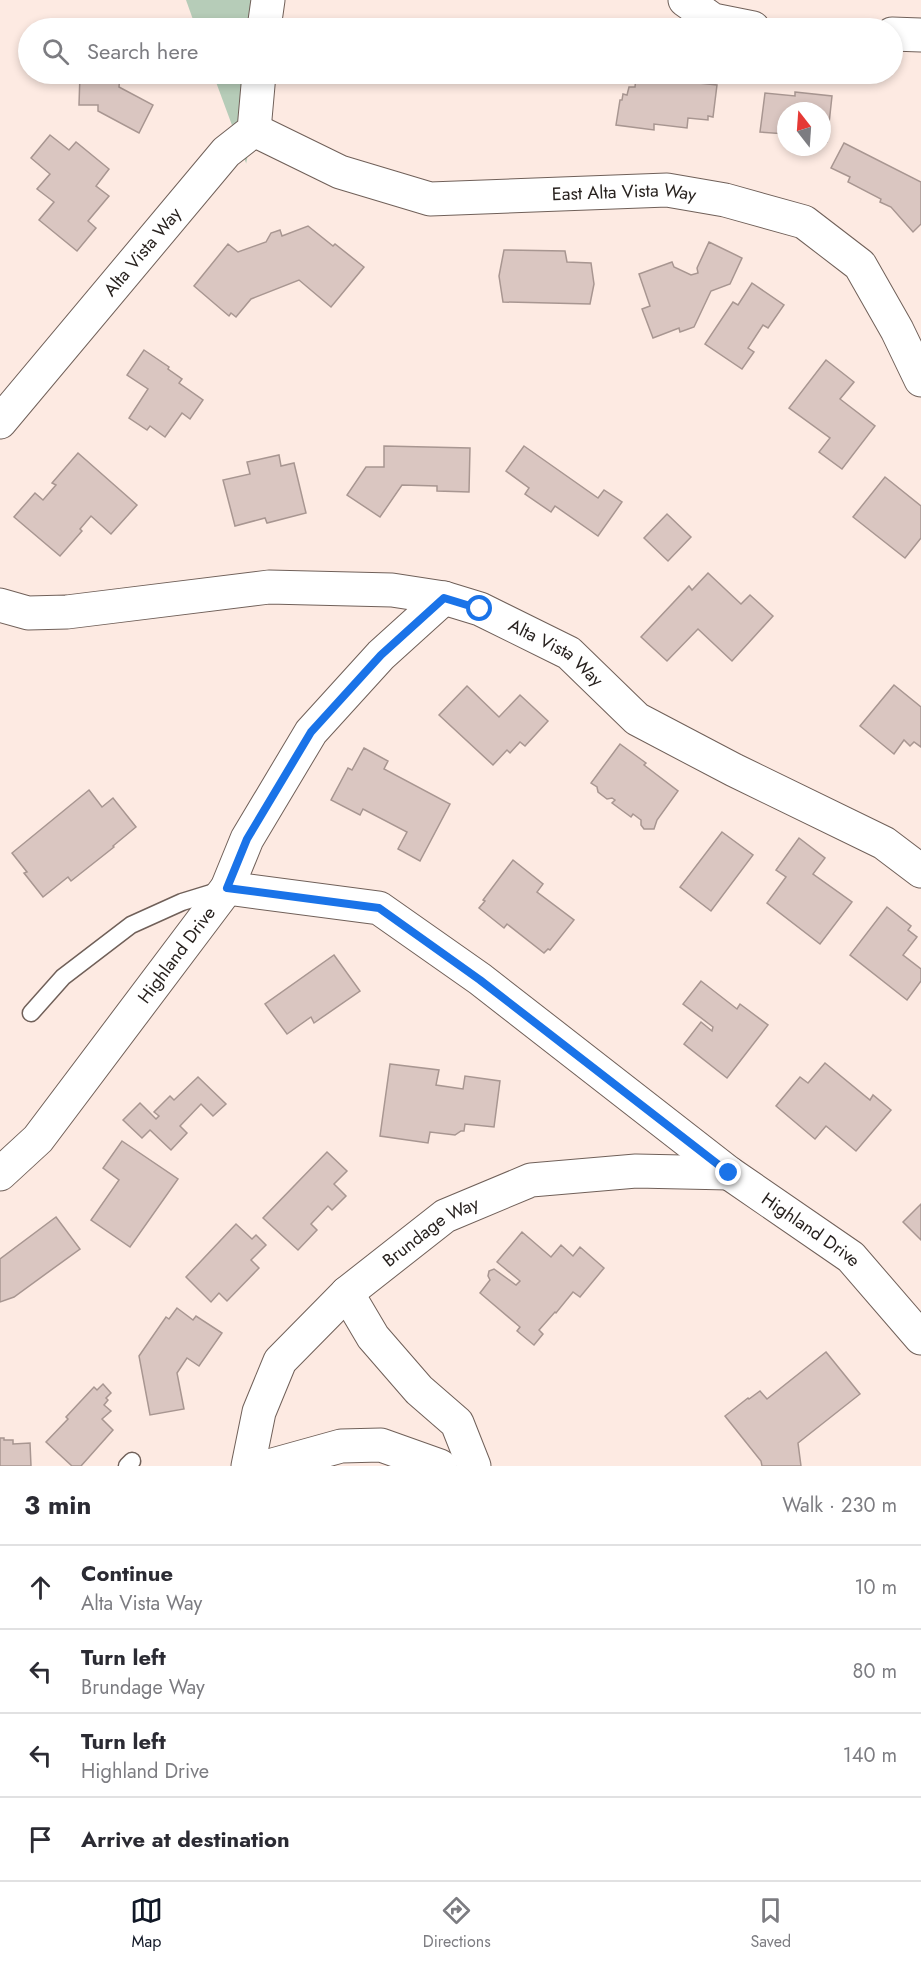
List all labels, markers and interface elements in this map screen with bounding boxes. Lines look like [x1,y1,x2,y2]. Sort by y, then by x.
search box [18,18,903,84]
icon: search [39,35,72,68]
text: Search here [87,35,198,67]
north arrow [777,102,831,156]
street label: East Alta Vista Way [551,177,698,208]
street label: Alta Vista Way [97,201,188,302]
route start [466,595,492,621]
street label: Alta Vista Way [504,612,609,693]
street label: Highland Drive [131,901,222,1009]
route end [715,1159,741,1185]
street label: Highland Drive [756,1186,867,1272]
street label: Brundage Way [377,1190,483,1273]
text: 3 min [24,1486,91,1524]
text: Walk · 230 m [782,1491,897,1520]
text: Continue [81,1557,173,1589]
icon: ahead [24,1571,57,1604]
text: 10 m [854,1573,897,1602]
text: Alta Vista Way [81,1589,202,1618]
text: Turn left [81,1641,166,1673]
icon: left [24,1655,57,1688]
text: 80 m [852,1657,897,1686]
text: Brundage Way [81,1673,205,1702]
text: Turn left [81,1725,166,1757]
icon: left [24,1739,57,1772]
text: 140 m [843,1741,897,1770]
text: Highland Drive [81,1757,209,1786]
icon: arrive [24,1823,57,1856]
text: Arrive at destination [81,1823,290,1855]
tab: Map [130,1894,163,1953]
tab: Directions [423,1894,491,1953]
tab: Saved [750,1894,791,1953]

